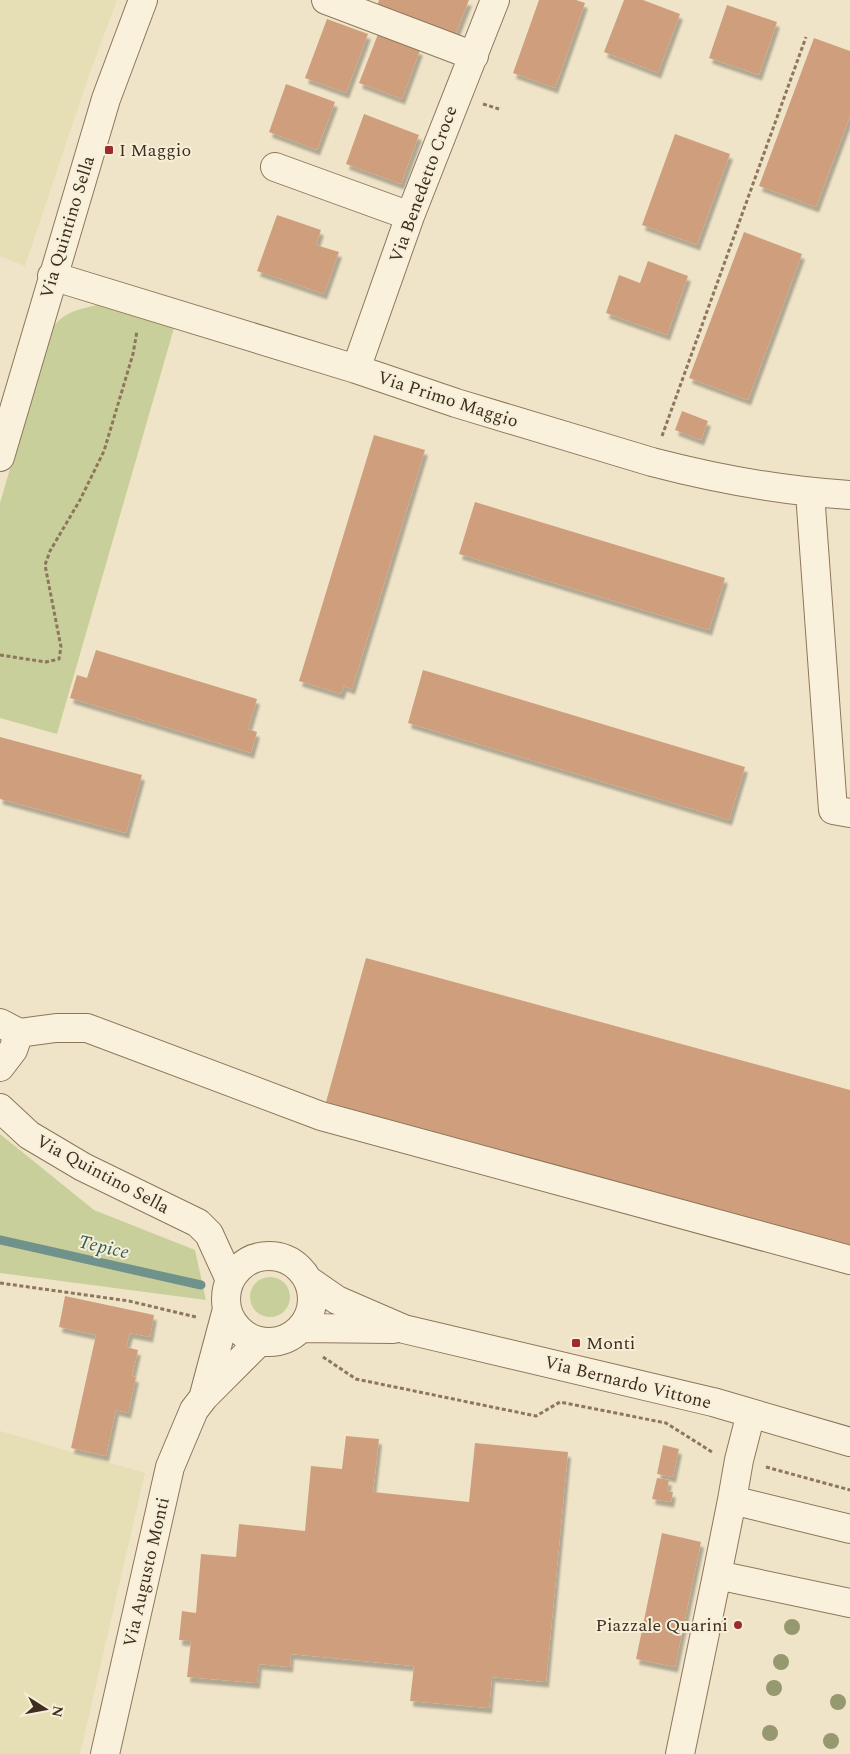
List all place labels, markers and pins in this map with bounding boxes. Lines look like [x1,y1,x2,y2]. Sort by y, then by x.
place label: I Maggio [119,137,191,164]
marker: I Maggio [103,144,115,156]
place label: Monti [586,1330,635,1357]
marker: Monti [570,1337,582,1349]
place label: Piazzale Quarini [595,1612,728,1639]
marker: Piazzale Quarini [732,1619,744,1631]

